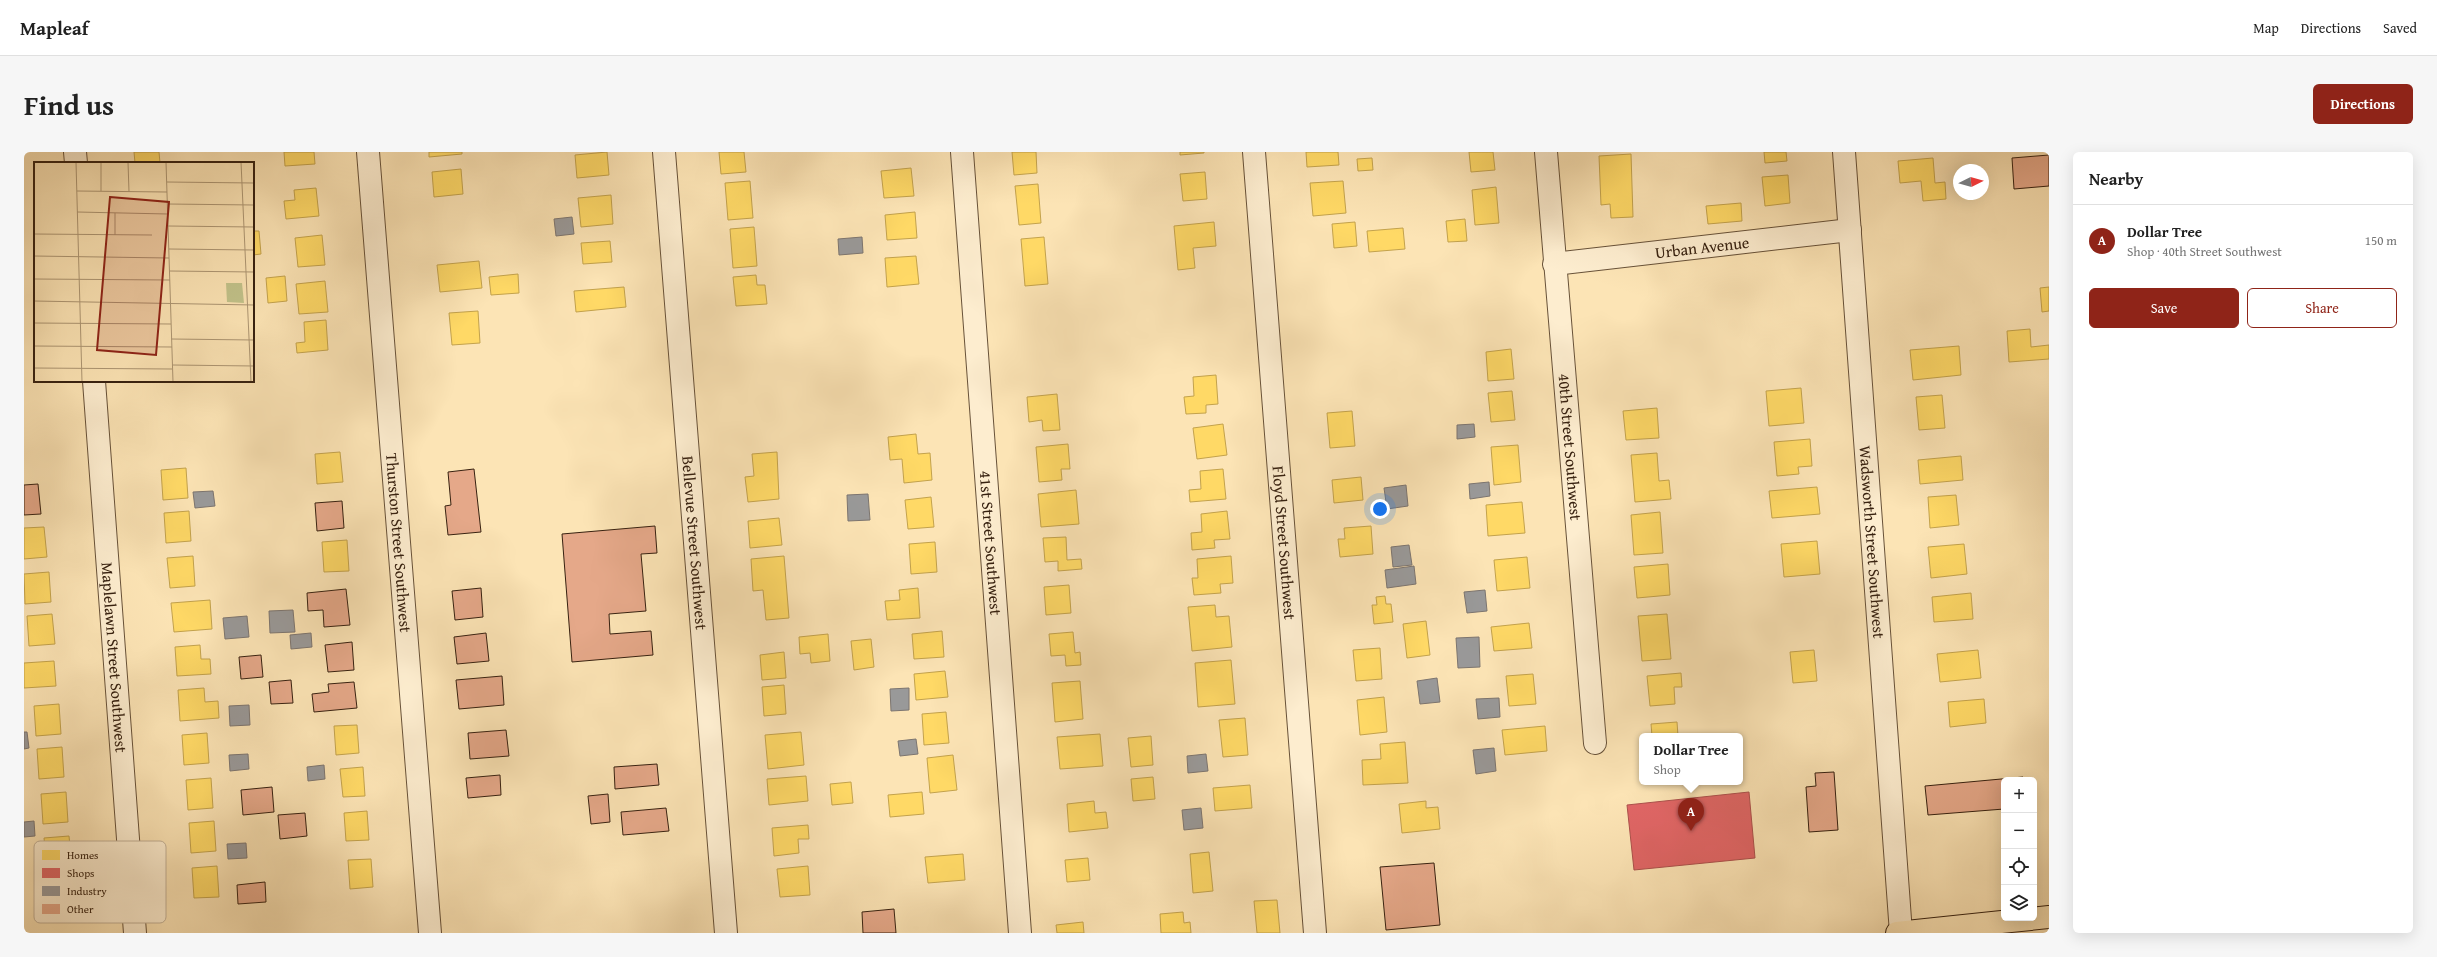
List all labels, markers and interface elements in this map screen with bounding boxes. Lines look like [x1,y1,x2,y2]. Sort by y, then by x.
text: Mapleaf [20,14,89,42]
text: Map [2253,18,2279,38]
text: Directions [2301,18,2361,38]
text: Saved [2383,18,2417,38]
text: Find us [24,84,114,125]
button: Directions [2313,84,2413,124]
inset map [34,162,254,382]
north arrow [1953,164,1989,200]
text: Nearby [2089,166,2143,191]
text: Dollar Tree [2127,221,2202,242]
street label: Urban Avenue [1654,230,1750,264]
text: A [2098,231,2106,250]
text: 150 m [2365,231,2397,250]
text: Shop · 40th Street Southwest [2127,242,2282,261]
button: Save [2089,288,2239,328]
button: Share [2247,288,2397,328]
street label: 40th Street Southwest [1552,373,1589,522]
street label: Wadsworth Street Southwest [1853,445,1891,640]
street label: Thurston Street Southwest [380,452,418,634]
street label: Bellevue Street Southwest [676,455,714,631]
street label: Floyd Street Southwest [1267,465,1303,621]
street label: 41st Street Southwest [974,470,1008,616]
your location [1370,499,1390,519]
street label: Maplelawn Street Southwest [95,561,134,754]
popup [1639,733,1743,785]
text: Dollar Tree [1653,739,1729,760]
text: Shop [1653,760,1681,779]
map controls [2001,777,2037,921]
button: + [2001,777,2037,813]
pin: A [1678,798,1704,831]
button: − [2001,813,2037,849]
legend [34,841,166,923]
text: Homes [67,847,98,863]
button: locate [2001,849,2037,885]
text: Shops [67,865,94,881]
text: Industry [67,883,107,899]
button: layers [2001,885,2037,921]
text: Other [67,901,94,917]

